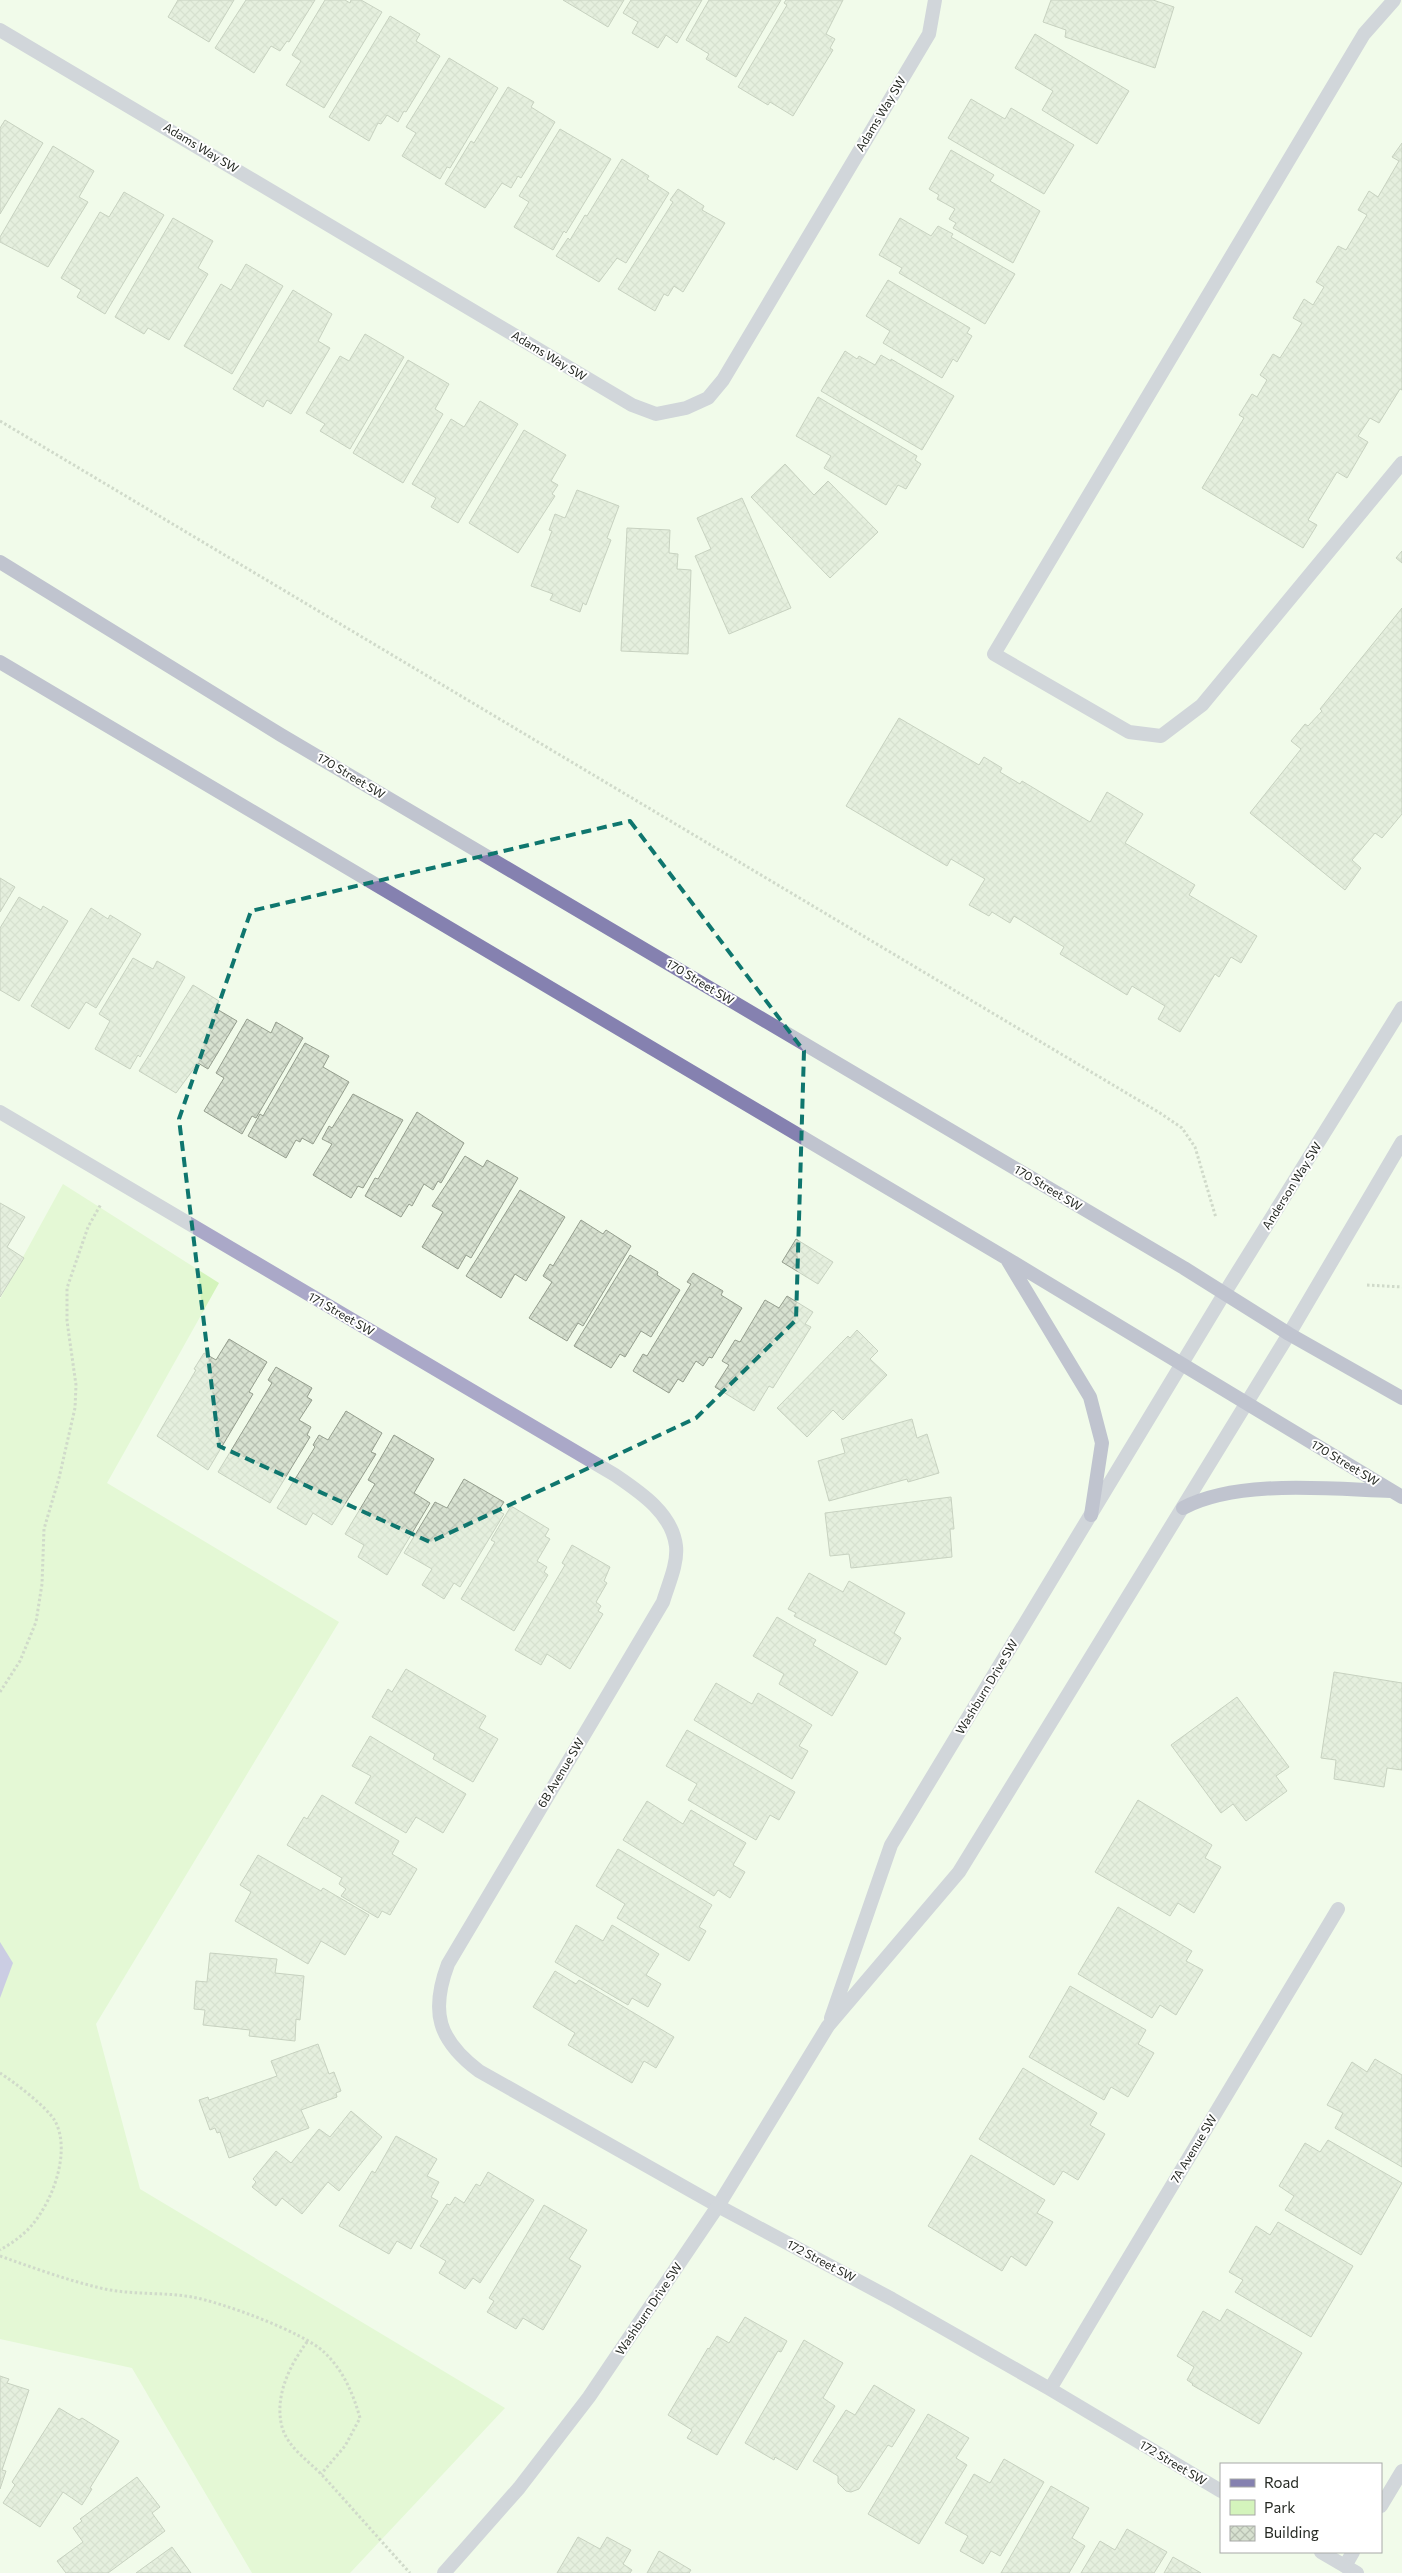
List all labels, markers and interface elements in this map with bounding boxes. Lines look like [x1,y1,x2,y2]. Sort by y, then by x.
street label: Adams Way SW [852,74,908,153]
street label: Adams Way SW [162,119,241,175]
street label: Adams Way SW [510,327,589,383]
street label: 170 Street SW [315,749,388,801]
street label: 170 Street SW [664,955,737,1007]
street label: Anderson Way SW [1259,1139,1324,1232]
street label: 170 Street SW [1012,1161,1085,1213]
street label: 171 Street SW [306,1289,377,1338]
street label: 170 Street SW [1309,1436,1382,1488]
street label: Washburn Drive SW [952,1636,1020,1737]
street label: 6B Avenue SW [534,1735,586,1810]
street label: 7A Avenue SW [1167,2112,1219,2185]
street label: 172 Street SW [785,2236,858,2284]
street label: Washburn Drive SW [612,2260,684,2357]
street label: 172 Street SW [1137,2437,1210,2488]
legend [1220,2463,1382,2553]
text: Road [1264,2473,1299,2491]
text: Park [1264,2498,1295,2516]
text: Building [1264,2523,1319,2541]

